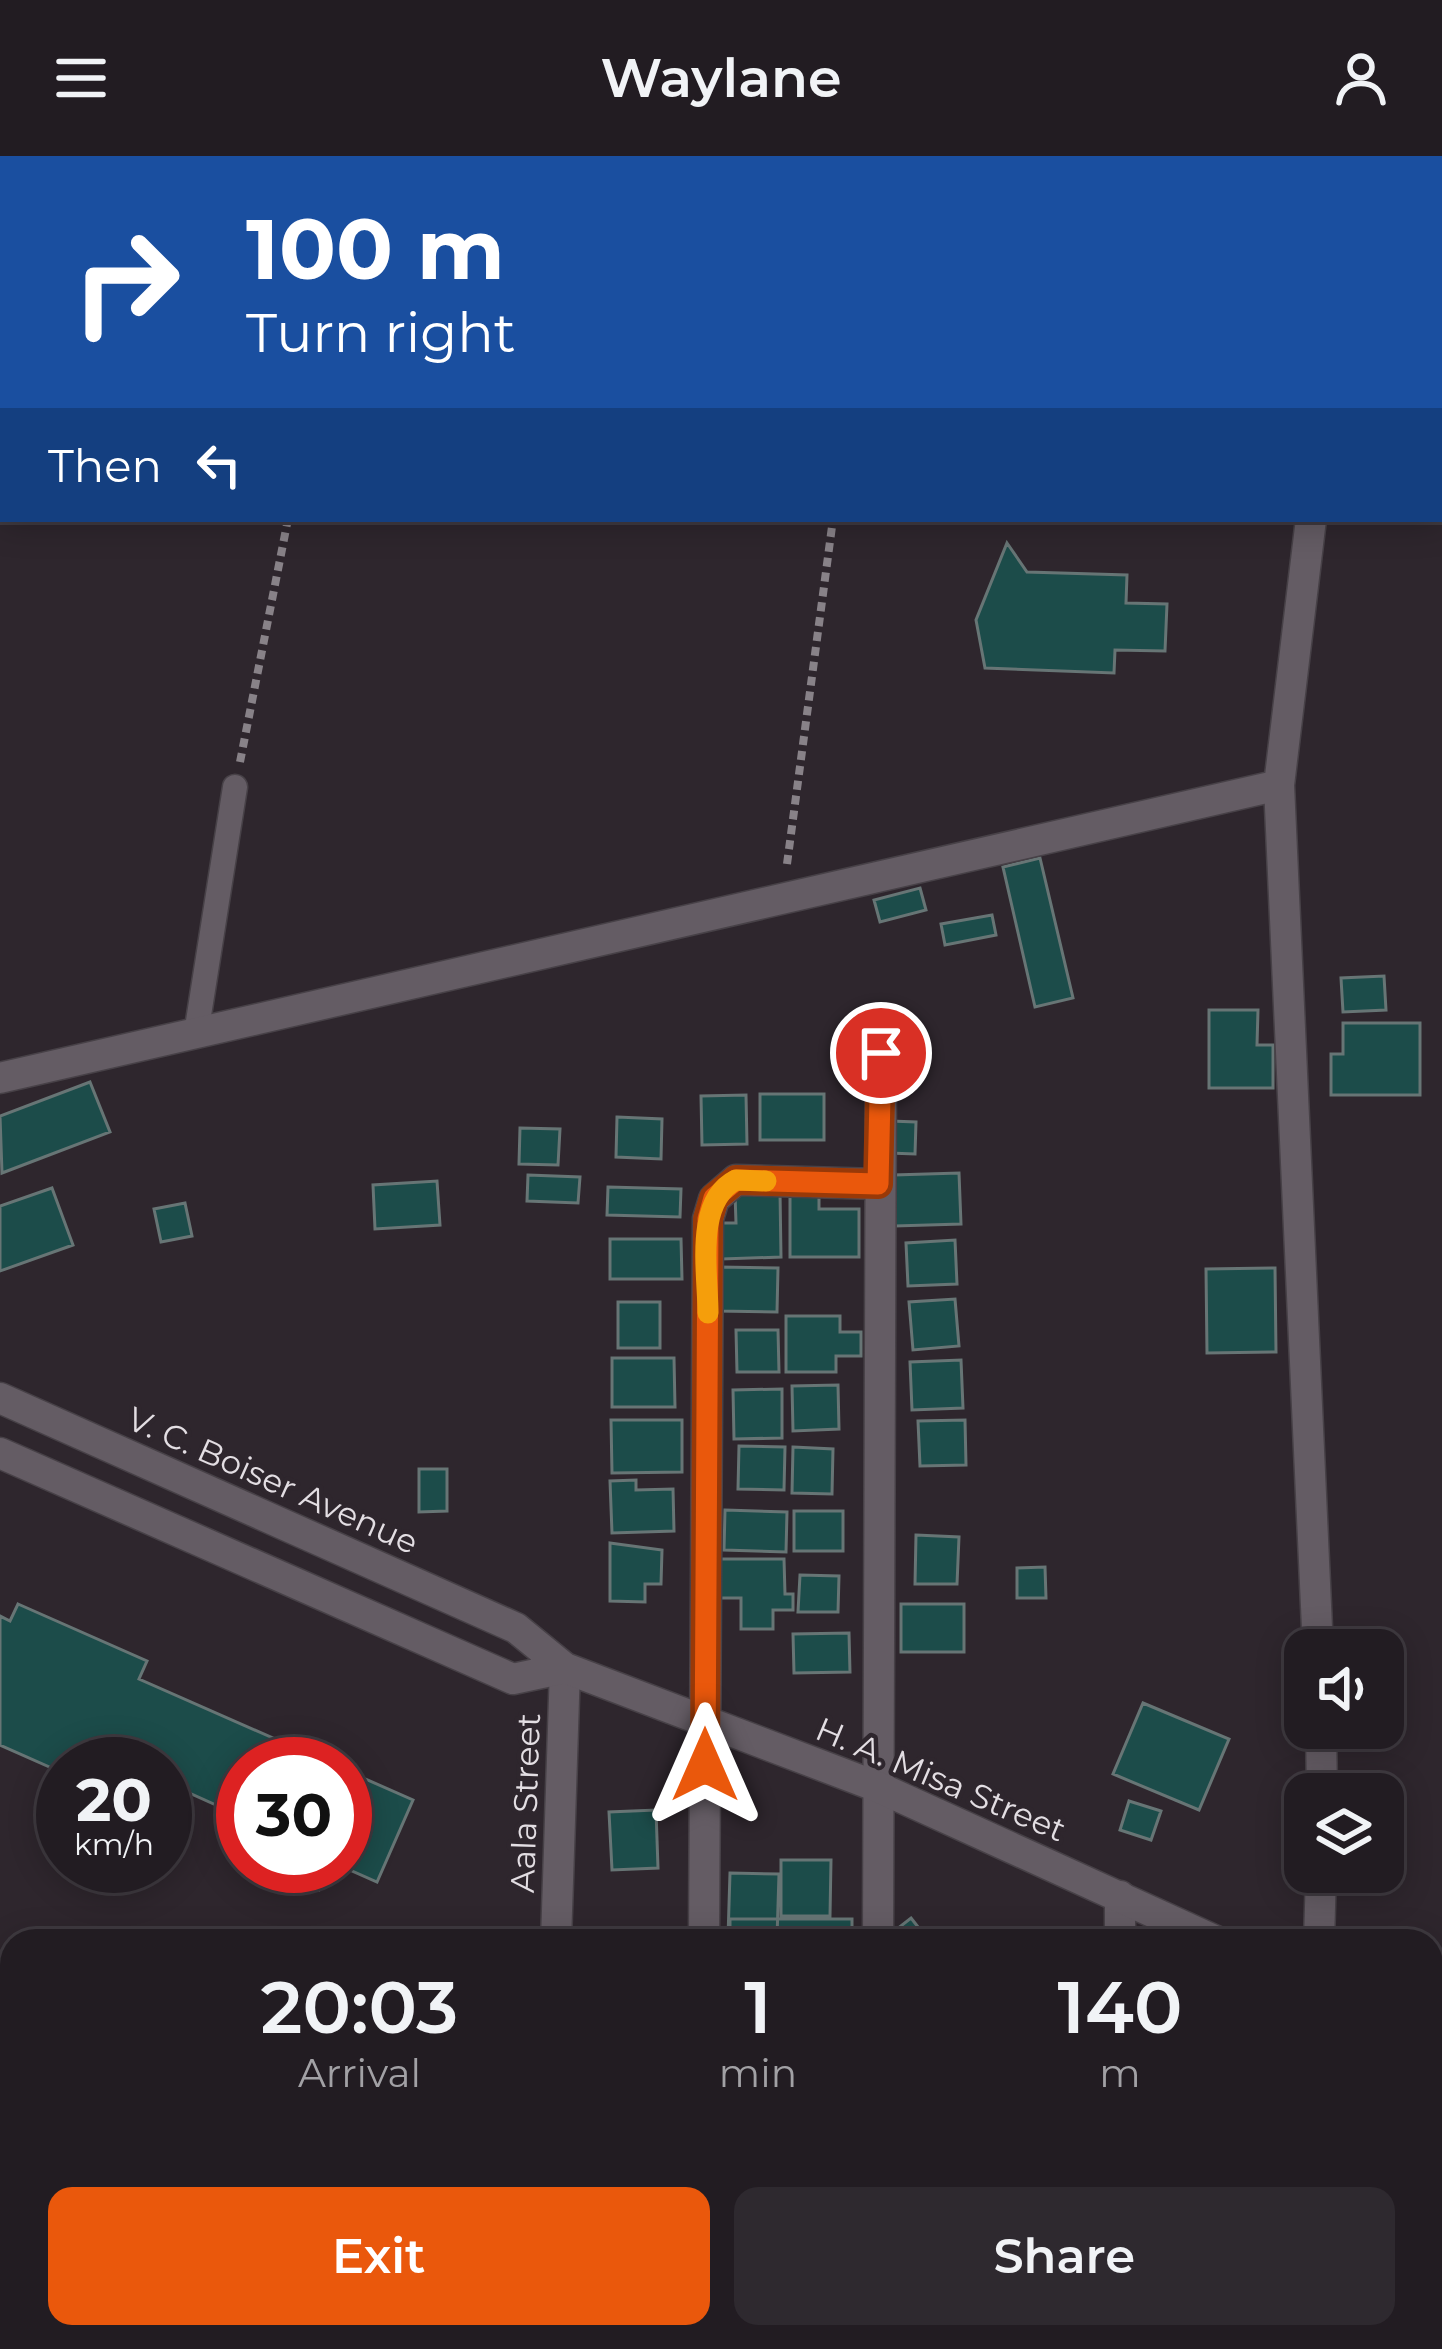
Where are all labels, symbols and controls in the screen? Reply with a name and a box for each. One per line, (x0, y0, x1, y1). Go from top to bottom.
icon: menu (48, 45, 114, 111)
text: Waylane (600, 45, 842, 111)
icon: person (1328, 45, 1394, 111)
text: 100 m (246, 198, 505, 300)
icon: right (48, 204, 204, 360)
text: Turn right (246, 300, 516, 366)
icon: left (186, 432, 252, 498)
text: Then (48, 438, 162, 493)
pin (830, 1002, 932, 1104)
icon: arrive (848, 1020, 914, 1086)
street label: V. C. Boiser Avenue (121, 1398, 425, 1562)
map controls (1284, 1629, 1404, 1893)
button: sound (1284, 1629, 1404, 1749)
position arrow (642, 1702, 768, 1828)
street label: H. A. Misa Street (810, 1708, 1072, 1850)
street label: Aala Street (502, 1712, 548, 1894)
speed limit sign: 30 (216, 1737, 372, 1893)
text: 20 (76, 1763, 152, 1836)
button: layers (1284, 1773, 1404, 1893)
text: km/h (74, 1826, 154, 1863)
text: 20:03 (261, 1963, 458, 2051)
text: 1 (744, 1963, 772, 2051)
text: 140 (1058, 1963, 1182, 2051)
text: Arrival (298, 2049, 421, 2097)
text: min (719, 2049, 797, 2097)
text: m (1099, 2049, 1141, 2097)
button: Exit (48, 2187, 710, 2325)
button: Share (734, 2187, 1395, 2325)

